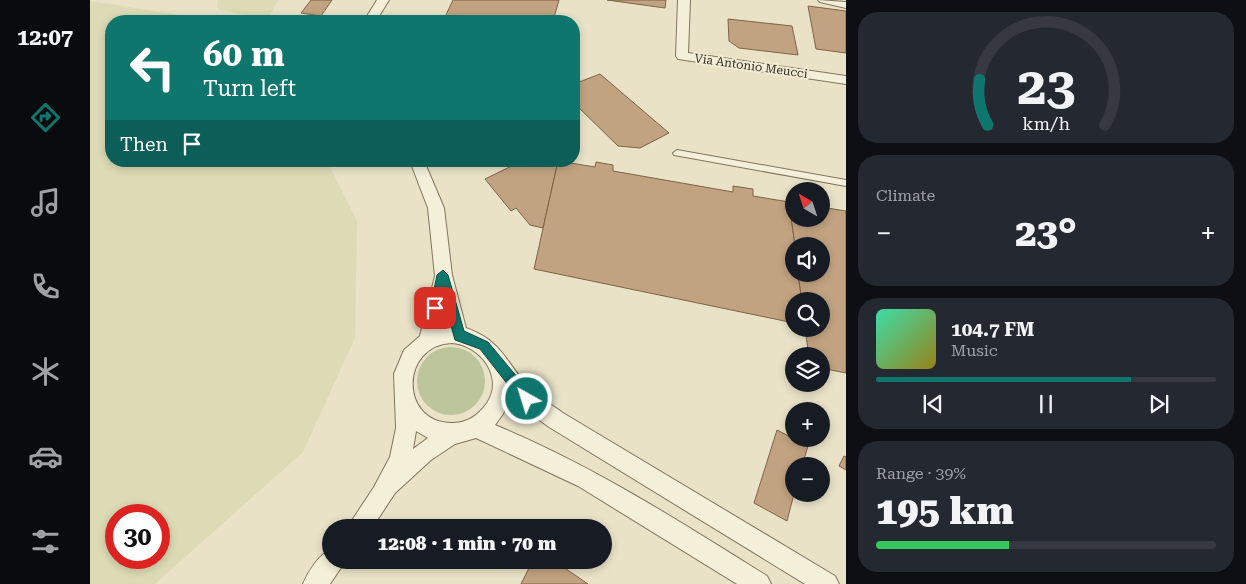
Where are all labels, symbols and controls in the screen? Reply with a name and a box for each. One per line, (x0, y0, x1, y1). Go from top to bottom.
text: 12:07 (17, 25, 73, 50)
text: 60 m (203, 34, 285, 75)
icon: left (120, 35, 185, 100)
street label: Via Antonio Meucci (693, 51, 809, 81)
text: 23 (1017, 56, 1075, 117)
text: Turn left (203, 76, 296, 101)
icon: directions (28, 100, 63, 135)
text: km/h (1022, 113, 1070, 134)
icon: arrive (178, 130, 206, 158)
text: Then (120, 133, 168, 156)
north arrow (785, 182, 830, 228)
map controls (785, 182, 830, 502)
icon: music (28, 185, 63, 220)
text: Climate (876, 186, 935, 205)
text: 23° (1015, 211, 1077, 255)
text: − (876, 217, 892, 250)
text: + (1200, 217, 1216, 250)
button: sound (785, 237, 830, 282)
icon: phone (28, 269, 63, 304)
pin (414, 287, 456, 329)
button: search (785, 292, 830, 337)
icon: arrive (421, 294, 449, 322)
text: 104.7 FM (951, 318, 1034, 341)
text: Music (951, 341, 998, 360)
button: layers (785, 347, 830, 392)
icon: climate (28, 354, 63, 389)
position arrow (500, 372, 552, 424)
icon: previous (919, 390, 947, 418)
icon: pause (1032, 390, 1060, 418)
icon: next (1145, 390, 1173, 418)
button: + (785, 402, 830, 447)
icon: car (28, 439, 63, 474)
button: − (785, 457, 830, 502)
text: Range · 39% (876, 464, 966, 483)
text: 195 km (876, 489, 1014, 533)
speed limit sign: 30 (105, 504, 170, 569)
icon: filters (28, 524, 63, 559)
text: 12:08 · 1 min · 70 m (378, 532, 556, 555)

